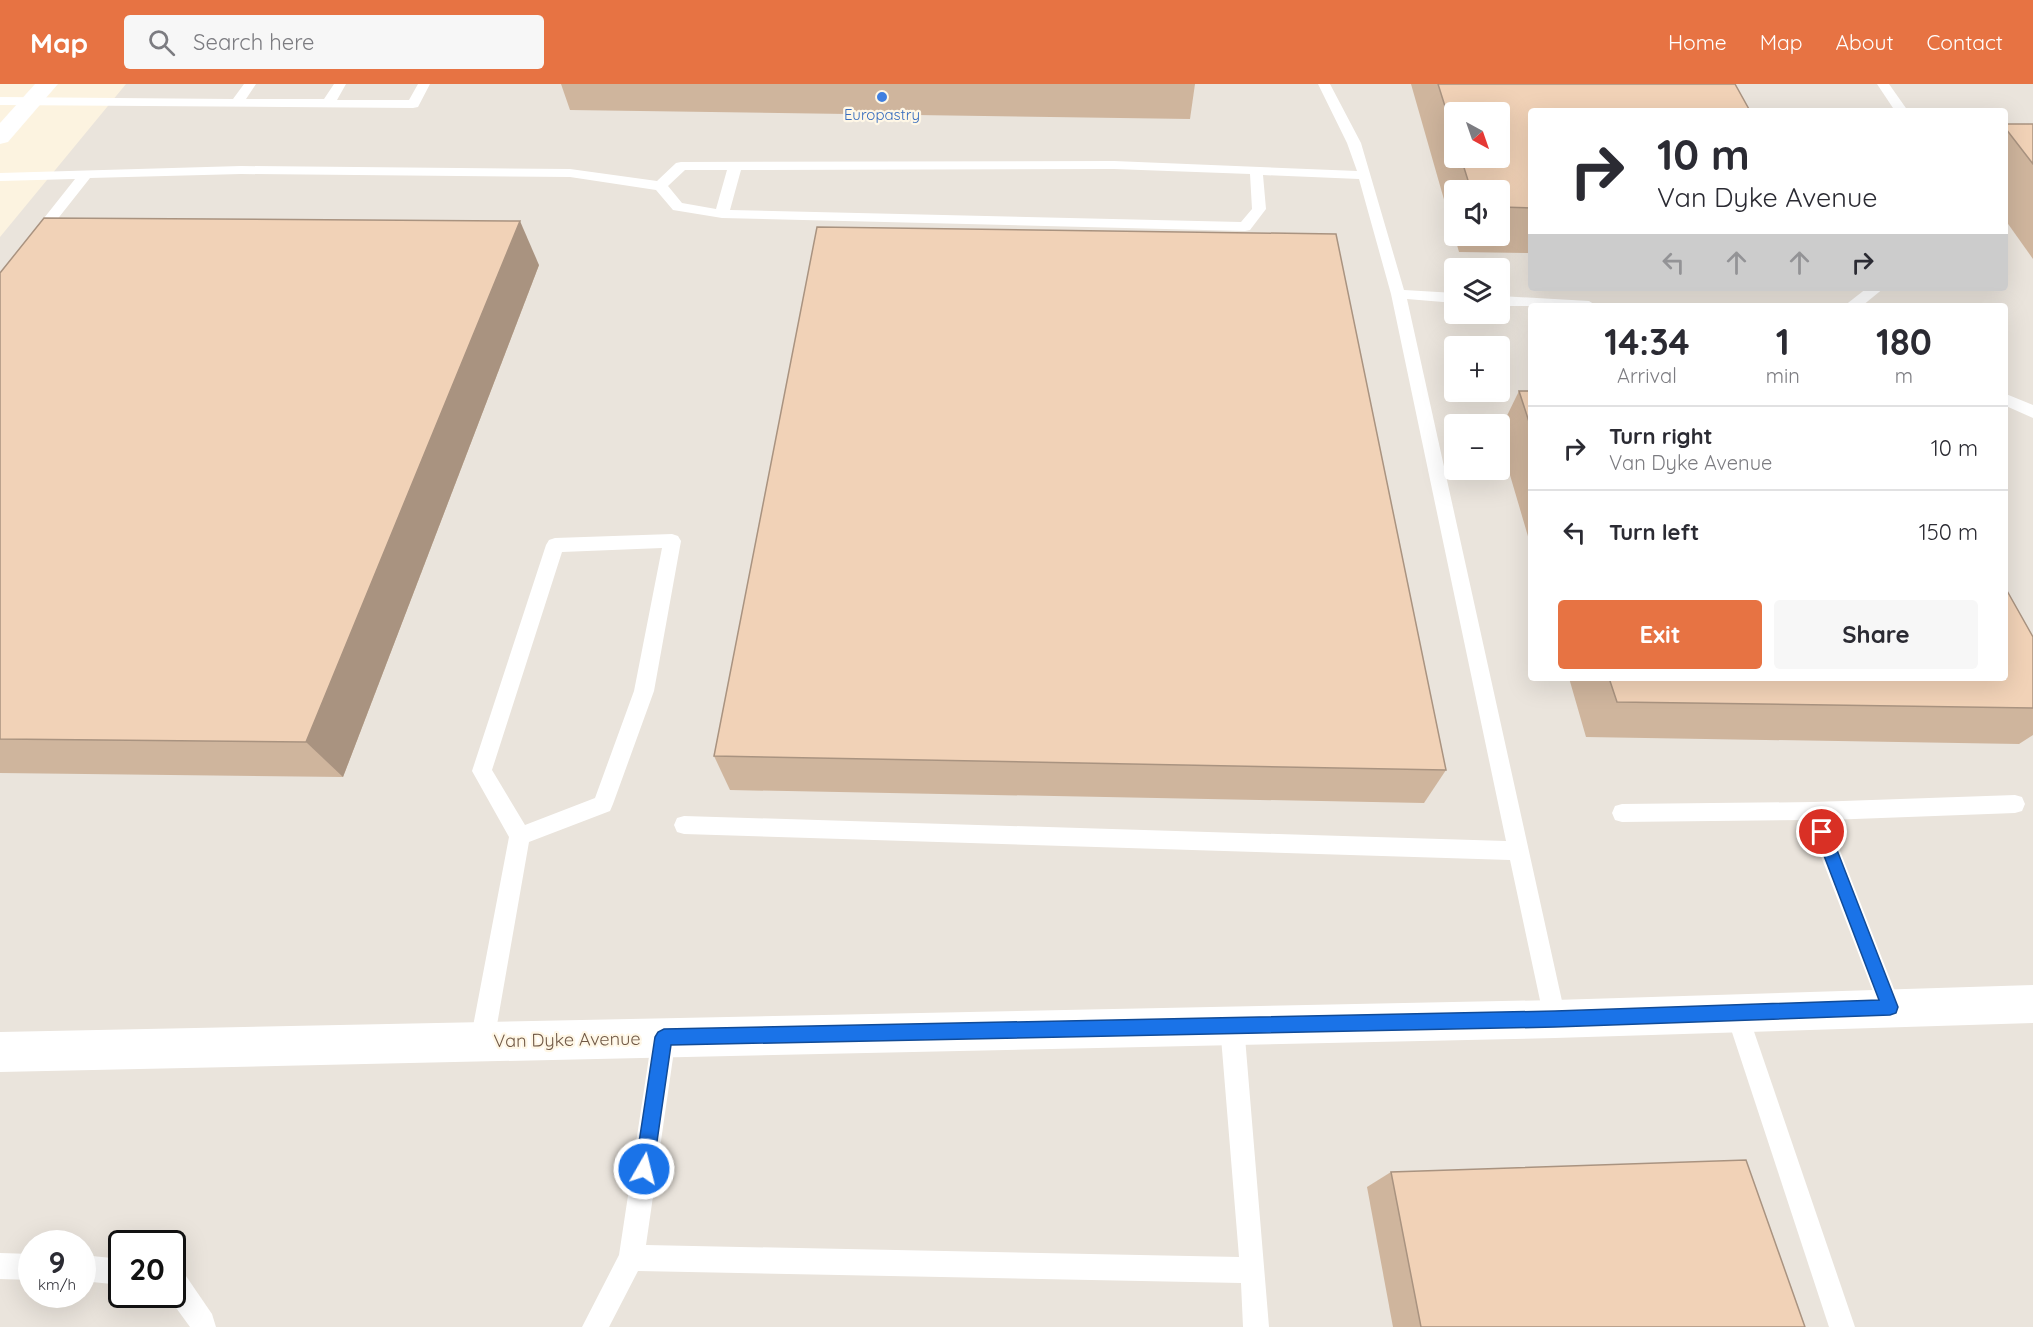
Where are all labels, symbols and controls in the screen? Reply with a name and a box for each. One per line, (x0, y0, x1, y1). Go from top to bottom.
search box (124, 15, 544, 69)
text: Map (30, 25, 88, 60)
icon: search (145, 26, 178, 59)
text: Search here (193, 28, 315, 56)
text: Home (1668, 29, 1727, 55)
text: Map (1760, 29, 1803, 55)
text: About (1836, 29, 1894, 55)
text: Contact (1927, 29, 2003, 55)
marker: Europastry (875, 90, 889, 104)
north arrow (1444, 102, 1510, 168)
map controls (1444, 102, 1510, 480)
place label: Europastry (844, 105, 920, 124)
text: 10 m (1657, 128, 1750, 181)
icon: right (1558, 132, 1636, 210)
button: sound (1444, 180, 1510, 246)
text: Van Dyke Avenue (1657, 180, 1878, 214)
icon: left (1657, 246, 1690, 279)
icon: ahead (1720, 246, 1753, 279)
icon: ahead (1783, 246, 1816, 279)
icon: right (1846, 246, 1879, 279)
button: layers (1444, 258, 1510, 324)
text: 14:34 (1604, 319, 1690, 364)
text: 1 (1776, 319, 1790, 364)
text: 180 (1876, 319, 1932, 364)
button: + (1444, 336, 1510, 402)
text: Arrival (1617, 363, 1677, 388)
text: min (1766, 363, 1800, 388)
text: m (1895, 363, 1913, 388)
button: − (1444, 414, 1510, 480)
text: Turn right (1609, 422, 1713, 450)
icon: right (1558, 432, 1591, 465)
text: 10 m (1931, 434, 1978, 462)
text: Van Dyke Avenue (1609, 450, 1772, 475)
icon: left (1558, 516, 1591, 549)
text: Turn left (1609, 518, 1699, 546)
text: 150 m (1919, 518, 1978, 546)
button: Exit (1558, 600, 1762, 669)
button: Share (1774, 600, 1978, 669)
pin (1796, 806, 1847, 857)
icon: arrive (1805, 815, 1838, 848)
street label: Van Dyke Avenue (493, 1027, 641, 1052)
position arrow (612, 1137, 676, 1201)
speed limit sign: 20 (108, 1230, 186, 1308)
text: 9 (48, 1243, 66, 1281)
text: km/h (38, 1275, 76, 1294)

